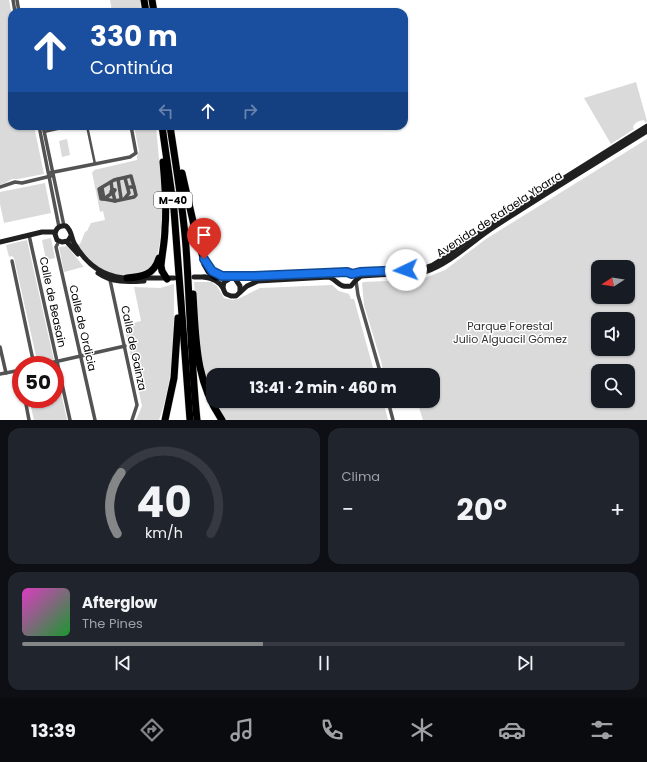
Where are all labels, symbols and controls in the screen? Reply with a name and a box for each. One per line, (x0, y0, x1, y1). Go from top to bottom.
text: 330 m (90, 17, 178, 56)
icon: ahead (24, 24, 76, 76)
text: Continúa (90, 55, 173, 80)
icon: left (155, 100, 177, 122)
icon: ahead (197, 100, 219, 122)
icon: right (239, 100, 261, 122)
street label: Avenida de Rafaela Ybarra (433, 167, 565, 261)
road number: M-40 (154, 192, 192, 208)
pin (187, 218, 221, 259)
icon: arrive (193, 224, 215, 246)
position arrow (385, 249, 427, 291)
street label: Calle de Beasain (36, 255, 70, 349)
north arrow (591, 260, 635, 304)
map controls (591, 260, 635, 408)
street label: Calle de Ordicia (65, 283, 101, 373)
street label: Calle de Gainza (117, 304, 151, 392)
button: sound (591, 312, 635, 356)
park label: Parque Forestal Julio Alguacil Gómez (453, 318, 567, 347)
speed limit sign: 50 (12, 356, 64, 408)
button: search (591, 364, 635, 408)
text: 13:41 · 2 min · 460 m (249, 377, 397, 398)
text: Clima (342, 467, 380, 486)
text: 40 (136, 473, 191, 532)
text: 20° (457, 488, 507, 531)
text: − (342, 494, 354, 525)
text: + (610, 494, 625, 525)
text: km/h (145, 523, 183, 543)
text: Afterglow (82, 592, 157, 613)
text: The Pines (82, 614, 143, 633)
icon: previous (112, 652, 134, 674)
icon: pause (313, 652, 335, 674)
icon: next (514, 652, 536, 674)
icon: directions (138, 716, 166, 744)
icon: music (228, 716, 256, 744)
icon: phone (318, 716, 346, 744)
icon: climate (408, 716, 436, 744)
icon: car (498, 716, 526, 744)
icon: filters (588, 716, 616, 744)
text: 13:39 (31, 718, 76, 743)

